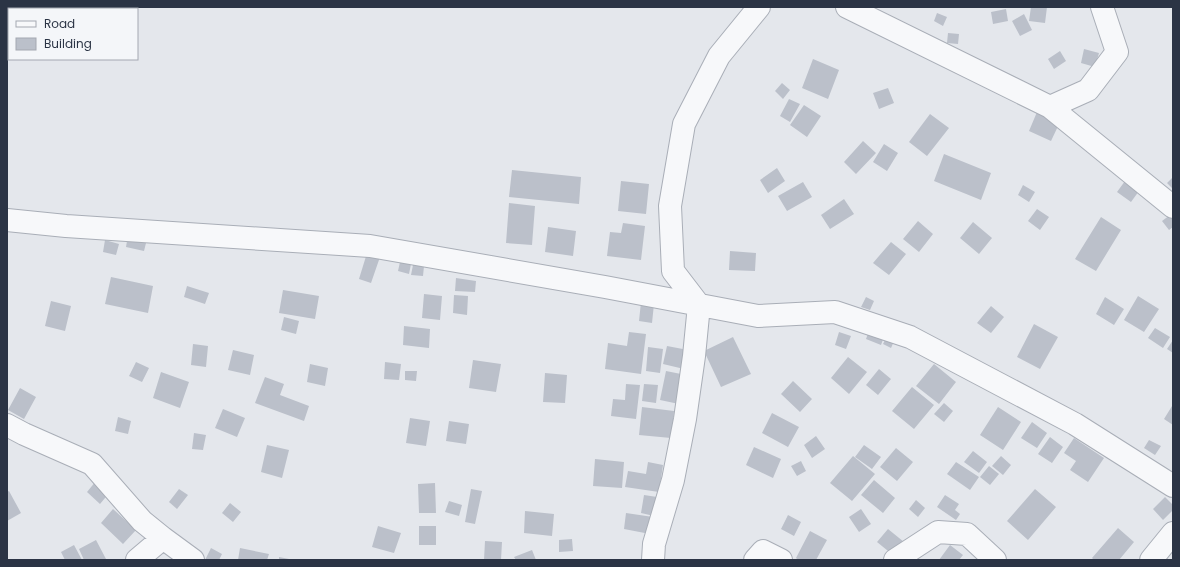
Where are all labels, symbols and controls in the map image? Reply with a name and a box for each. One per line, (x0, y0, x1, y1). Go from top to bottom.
legend (8, 8, 138, 60)
text: Road (44, 15, 75, 32)
text: Building (44, 35, 92, 52)

